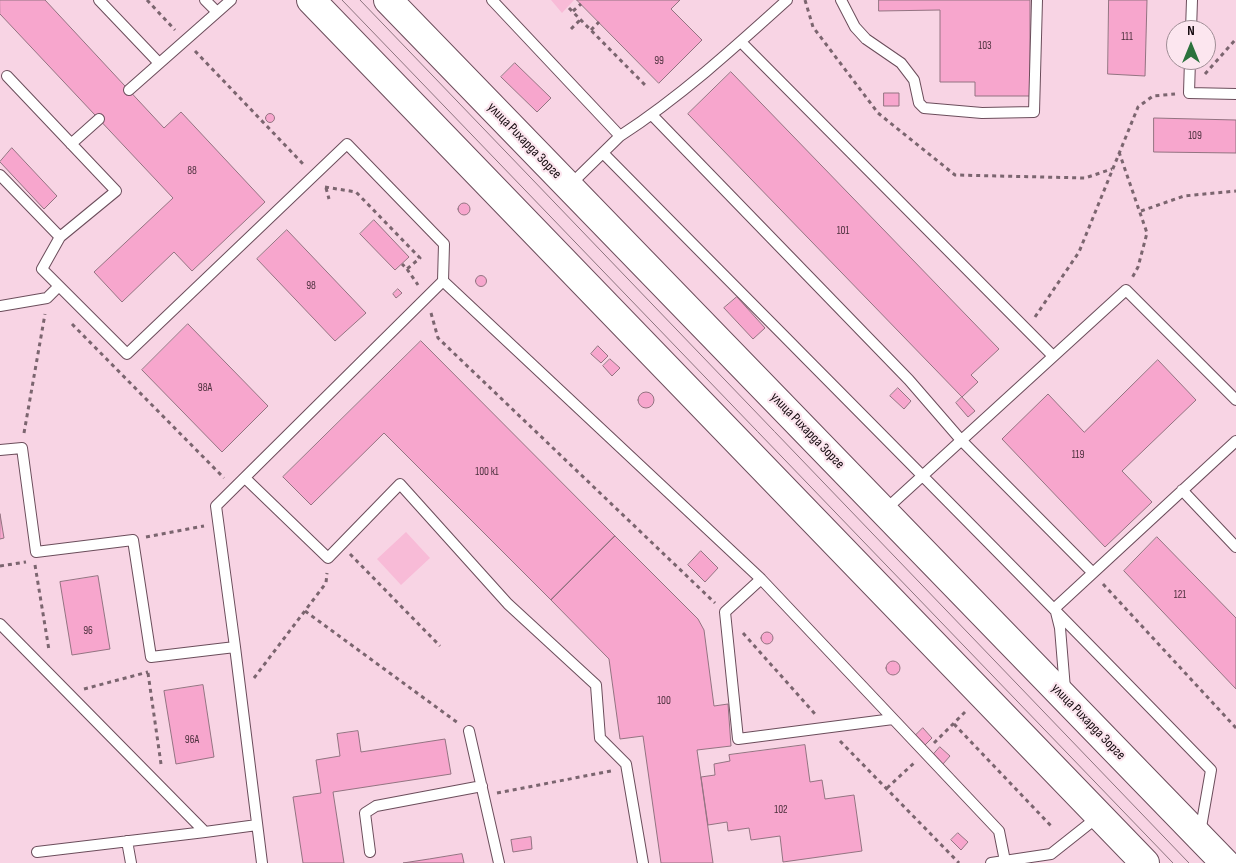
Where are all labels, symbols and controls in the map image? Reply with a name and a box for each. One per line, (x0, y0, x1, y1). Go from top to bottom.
north arrow (1166, 20, 1216, 70)
text: N (1187, 22, 1195, 39)
house number: 111 (1121, 30, 1133, 44)
house number: 103 (978, 39, 992, 53)
house number: 99 (654, 54, 664, 68)
street label: улица Рихарда Зорге (483, 99, 565, 183)
house number: 109 (1188, 129, 1202, 143)
house number: 88 (187, 164, 197, 178)
house number: 101 (837, 224, 849, 238)
house number: 98 (306, 279, 316, 293)
house number: 98А (198, 381, 212, 395)
street label: улица Рихарда Зорге (766, 389, 848, 473)
house number: 119 (1072, 448, 1084, 462)
house number: 100 к1 (475, 465, 499, 479)
house number: 121 (1174, 588, 1186, 602)
house number: 96 (83, 624, 93, 638)
street label: улица Рихарда Зорге (1047, 680, 1129, 764)
house number: 100 (657, 694, 671, 708)
house number: 96А (185, 733, 199, 747)
house number: 102 (774, 803, 788, 817)

